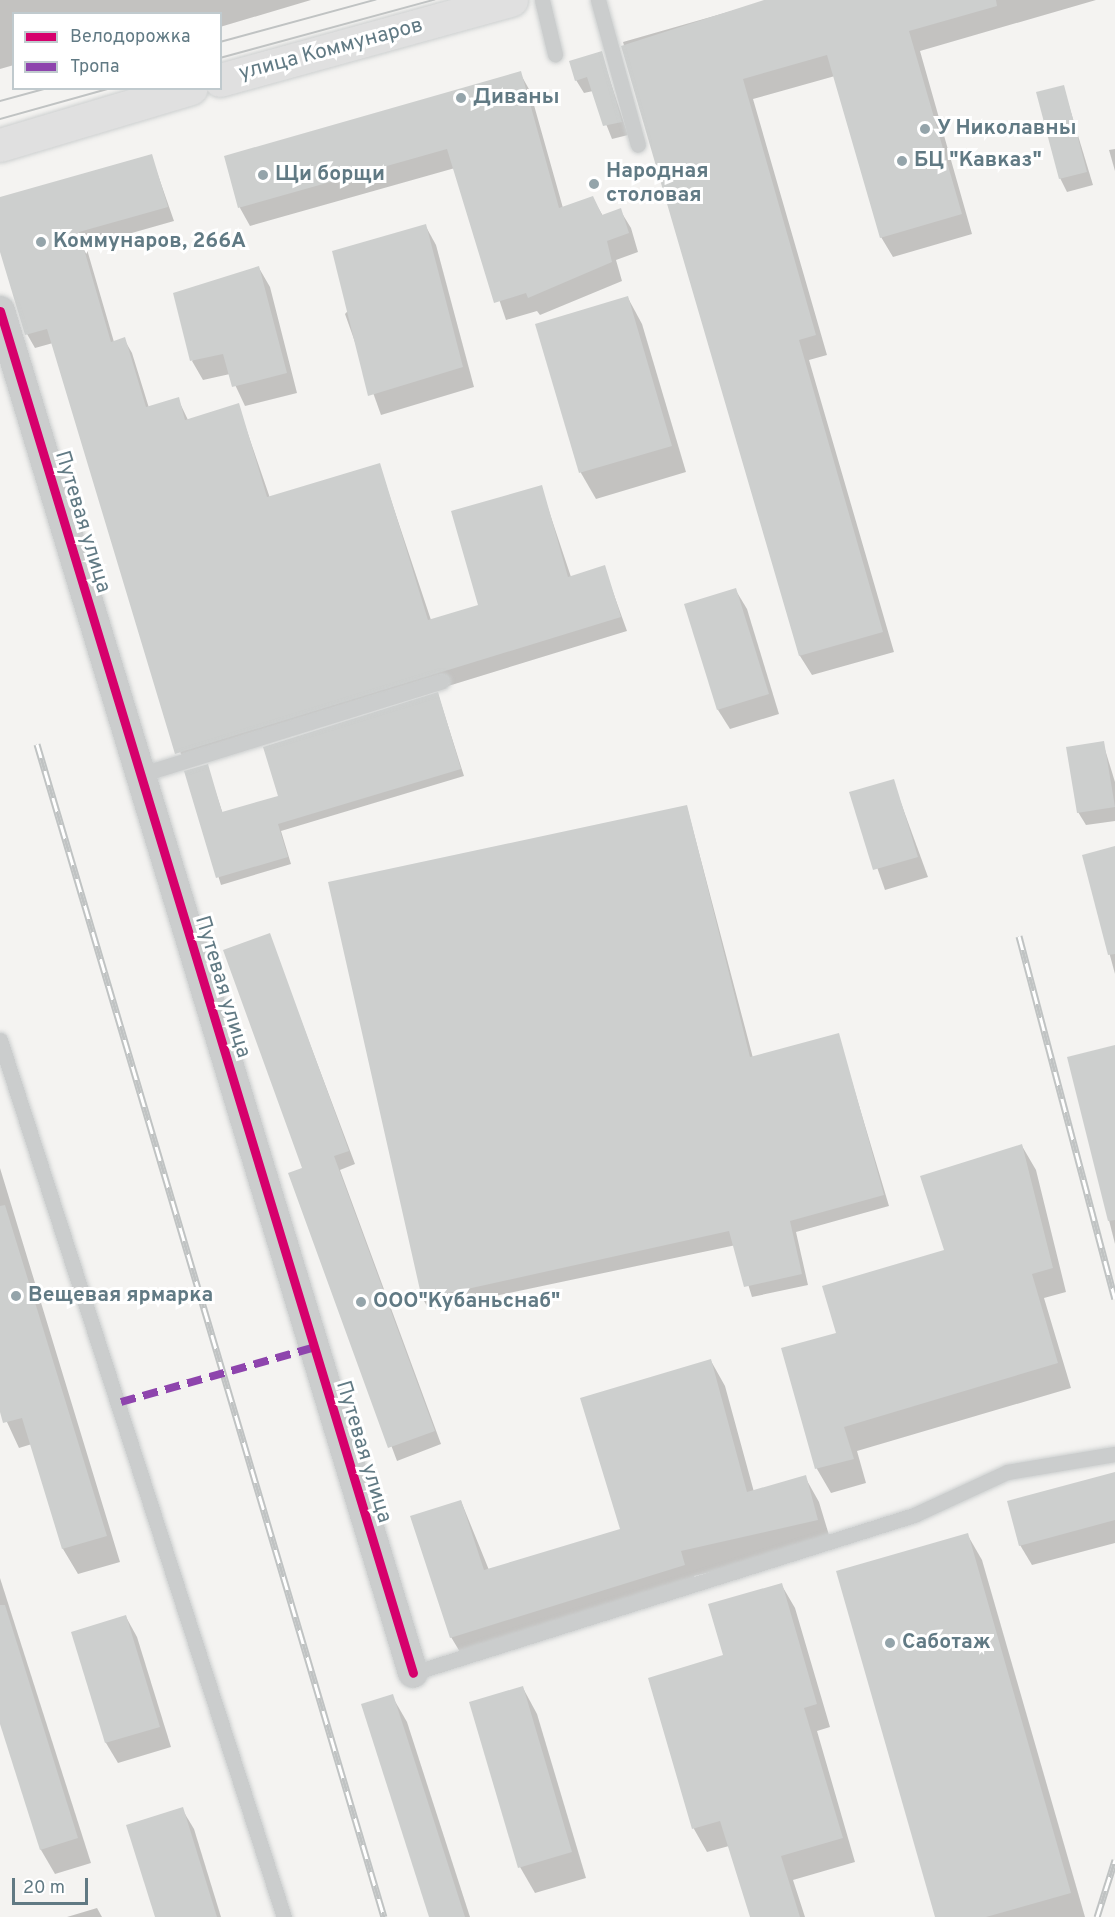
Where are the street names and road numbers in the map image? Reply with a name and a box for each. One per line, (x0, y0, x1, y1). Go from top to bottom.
street label: улица Коммунаров (236, 13, 426, 87)
street label: Путевая улица (48, 448, 116, 596)
street label: Путевая улица (188, 913, 256, 1061)
street label: Путевая улица (329, 1378, 397, 1526)

